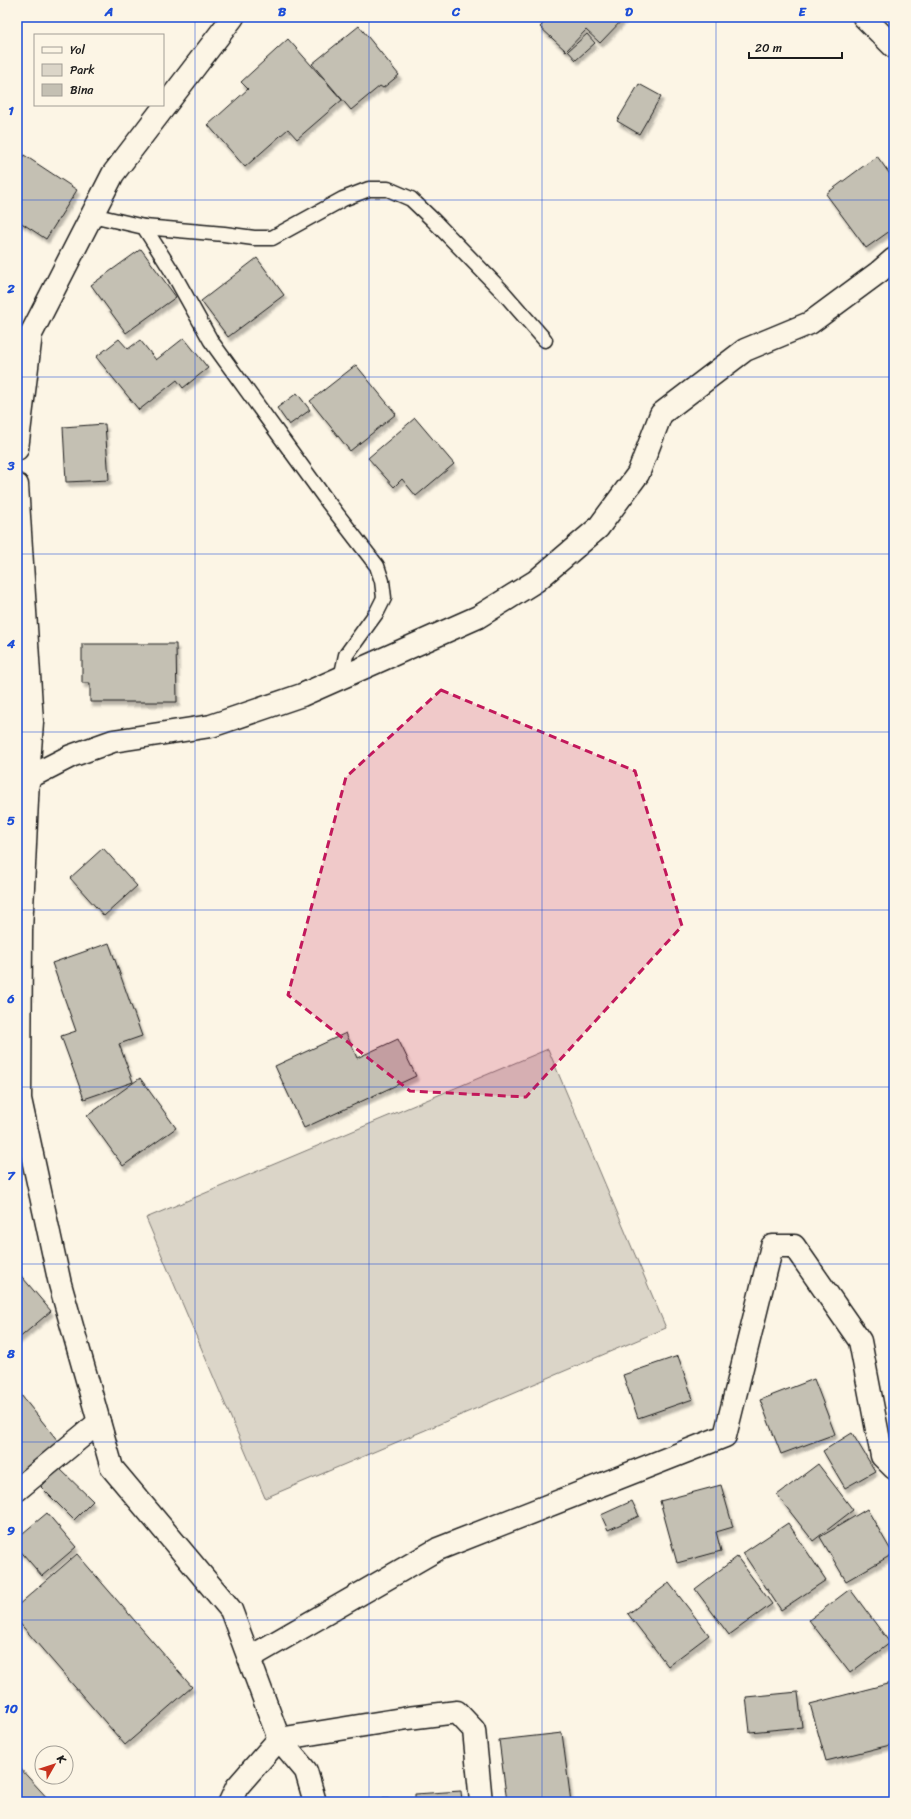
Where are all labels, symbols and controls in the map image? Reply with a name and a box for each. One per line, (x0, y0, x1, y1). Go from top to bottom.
text: A (104, 0, 113, 23)
text: B (278, 0, 287, 23)
text: C (451, 0, 461, 23)
text: D (625, 0, 633, 23)
text: E (798, 0, 807, 23)
legend (34, 34, 164, 106)
scale bar (749, 34, 842, 60)
text: 20 m (755, 37, 782, 59)
text: Yol (70, 39, 85, 61)
text: Park (70, 59, 95, 81)
text: Bina (70, 79, 94, 101)
text: 1 (8, 99, 14, 122)
text: 2 (6, 277, 15, 300)
text: 3 (6, 454, 15, 477)
text: 4 (6, 632, 16, 655)
text: 5 (7, 809, 15, 832)
text: 6 (6, 987, 15, 1010)
text: 7 (7, 1164, 16, 1187)
text: 8 (6, 1342, 15, 1365)
text: 9 (7, 1519, 15, 1542)
text: 10 (4, 1697, 18, 1720)
north arrow (34, 1745, 74, 1785)
text: K (51, 1750, 72, 1769)

